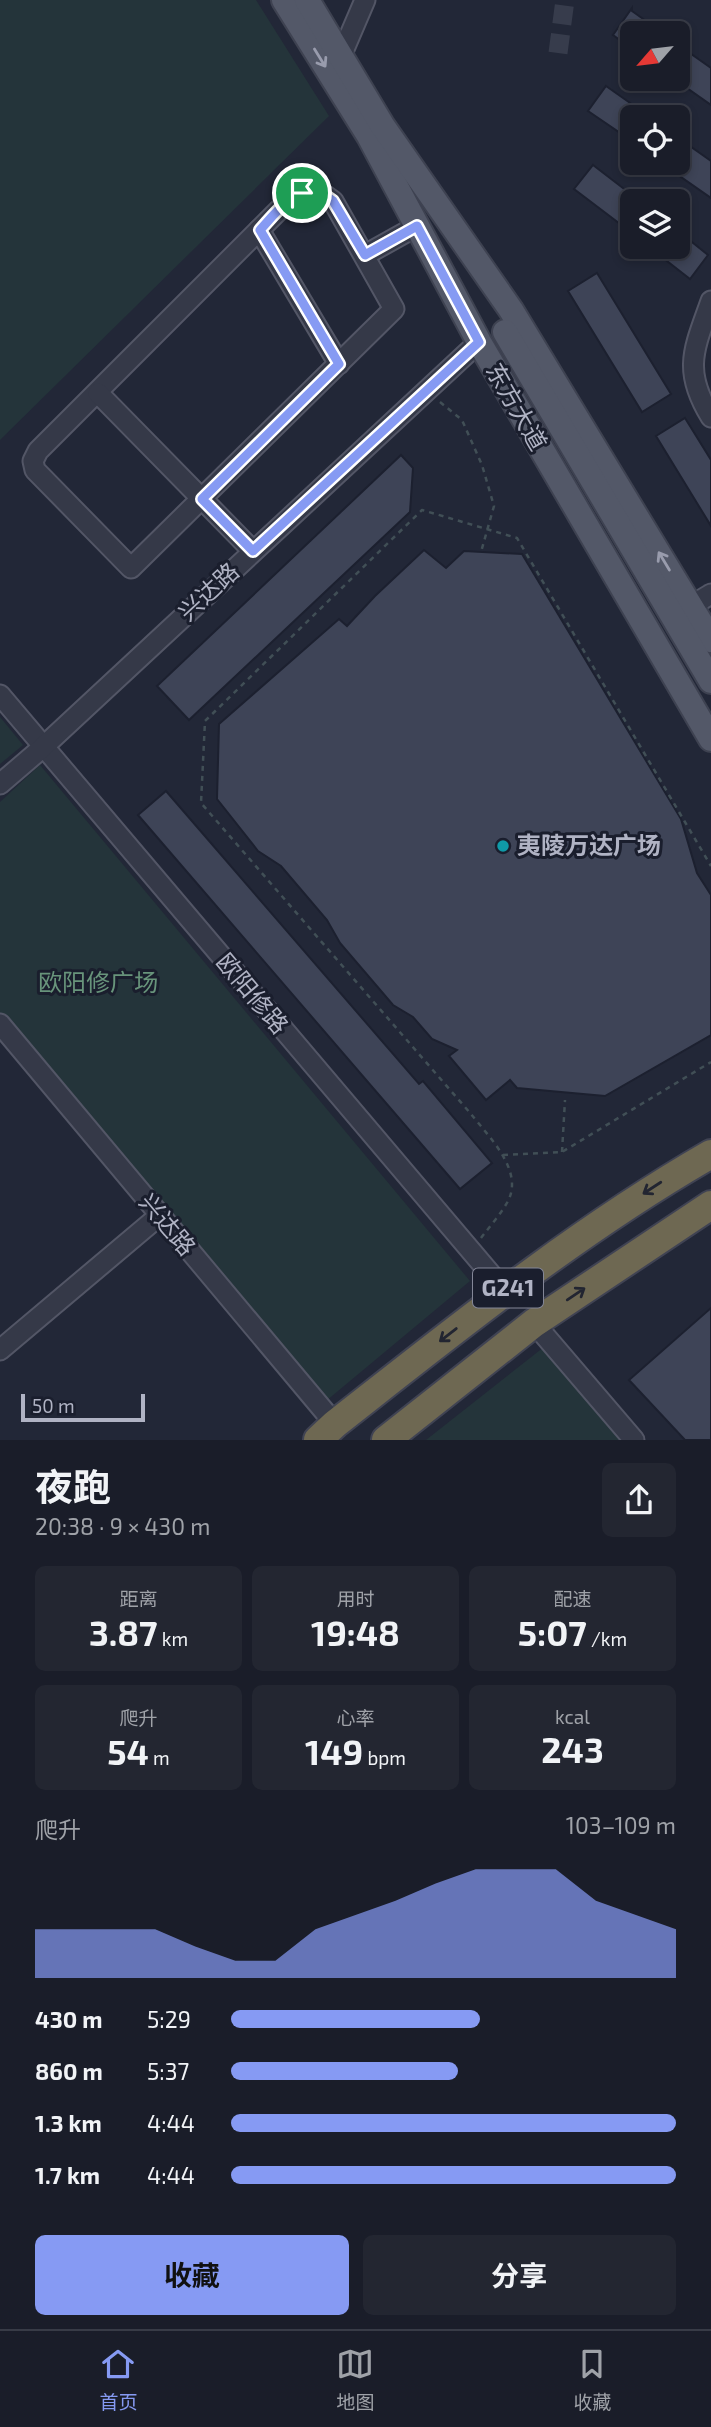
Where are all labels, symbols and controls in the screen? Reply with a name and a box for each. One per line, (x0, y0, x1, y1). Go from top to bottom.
north arrow (620, 21, 690, 91)
map controls (620, 21, 690, 259)
one-way arrow (313, 47, 327, 67)
button: locate (620, 105, 690, 175)
pin (272, 163, 332, 223)
icon: arrive (283, 174, 321, 212)
button: layers (620, 189, 690, 259)
street label: 东方大道 (481, 357, 554, 455)
one-way arrow (656, 551, 670, 571)
street label: 兴达路 (172, 556, 244, 626)
place label: 夷陵万达广场 (517, 830, 661, 859)
marker: 夷陵万达广场 (495, 838, 511, 854)
street label: 欧阳修路 (211, 947, 295, 1039)
park label: 欧阳修广场 (38, 967, 158, 996)
one-way arrow (643, 1182, 663, 1196)
street label: 兴达路 (134, 1187, 202, 1261)
road number: G241 (473, 1268, 543, 1308)
one-way arrow (566, 1287, 585, 1301)
one-way arrow (439, 1328, 457, 1343)
scale bar (21, 1391, 145, 1423)
text: 50 m (32, 1394, 75, 1417)
text: 夜跑 (35, 1463, 111, 1509)
button: share (602, 1463, 676, 1537)
text: 20:38 · 9 × 430 m (35, 1512, 210, 1540)
text: 距离 (119, 1587, 158, 1610)
text: 用时 (336, 1587, 375, 1610)
text: 配速 (553, 1587, 592, 1610)
text: 3.87 (89, 1611, 158, 1653)
text: 19:48 (311, 1611, 400, 1653)
text: 5:07 (518, 1611, 587, 1653)
text: km (158, 1627, 188, 1650)
text: /km (587, 1627, 627, 1650)
text: kcal (555, 1705, 590, 1728)
text: 爬升 (119, 1706, 158, 1729)
text: 心率 (336, 1706, 375, 1729)
text: 243 (541, 1728, 604, 1770)
text: 54 (107, 1730, 149, 1772)
text: 149 (305, 1730, 363, 1772)
text: m (149, 1746, 170, 1769)
text: bpm (363, 1746, 406, 1769)
text: 103–109 m (566, 1811, 676, 1839)
text: 爬升 (35, 1815, 81, 1843)
text: 430 m (35, 2005, 102, 2033)
text: 5:29 (147, 2005, 191, 2033)
text: 860 m (35, 2057, 103, 2085)
text: 5:37 (147, 2057, 189, 2085)
text: 1.3 km (35, 2109, 102, 2137)
text: 4:44 (147, 2109, 195, 2137)
text: 1.7 km (35, 2161, 100, 2189)
text: 4:44 (147, 2161, 195, 2189)
button: 收藏 (35, 2235, 349, 2315)
button: 分享 (363, 2235, 676, 2315)
tab: 首页 (99, 2345, 138, 2414)
tab: 地图 (336, 2345, 375, 2414)
tab: 收藏 (573, 2345, 612, 2414)

